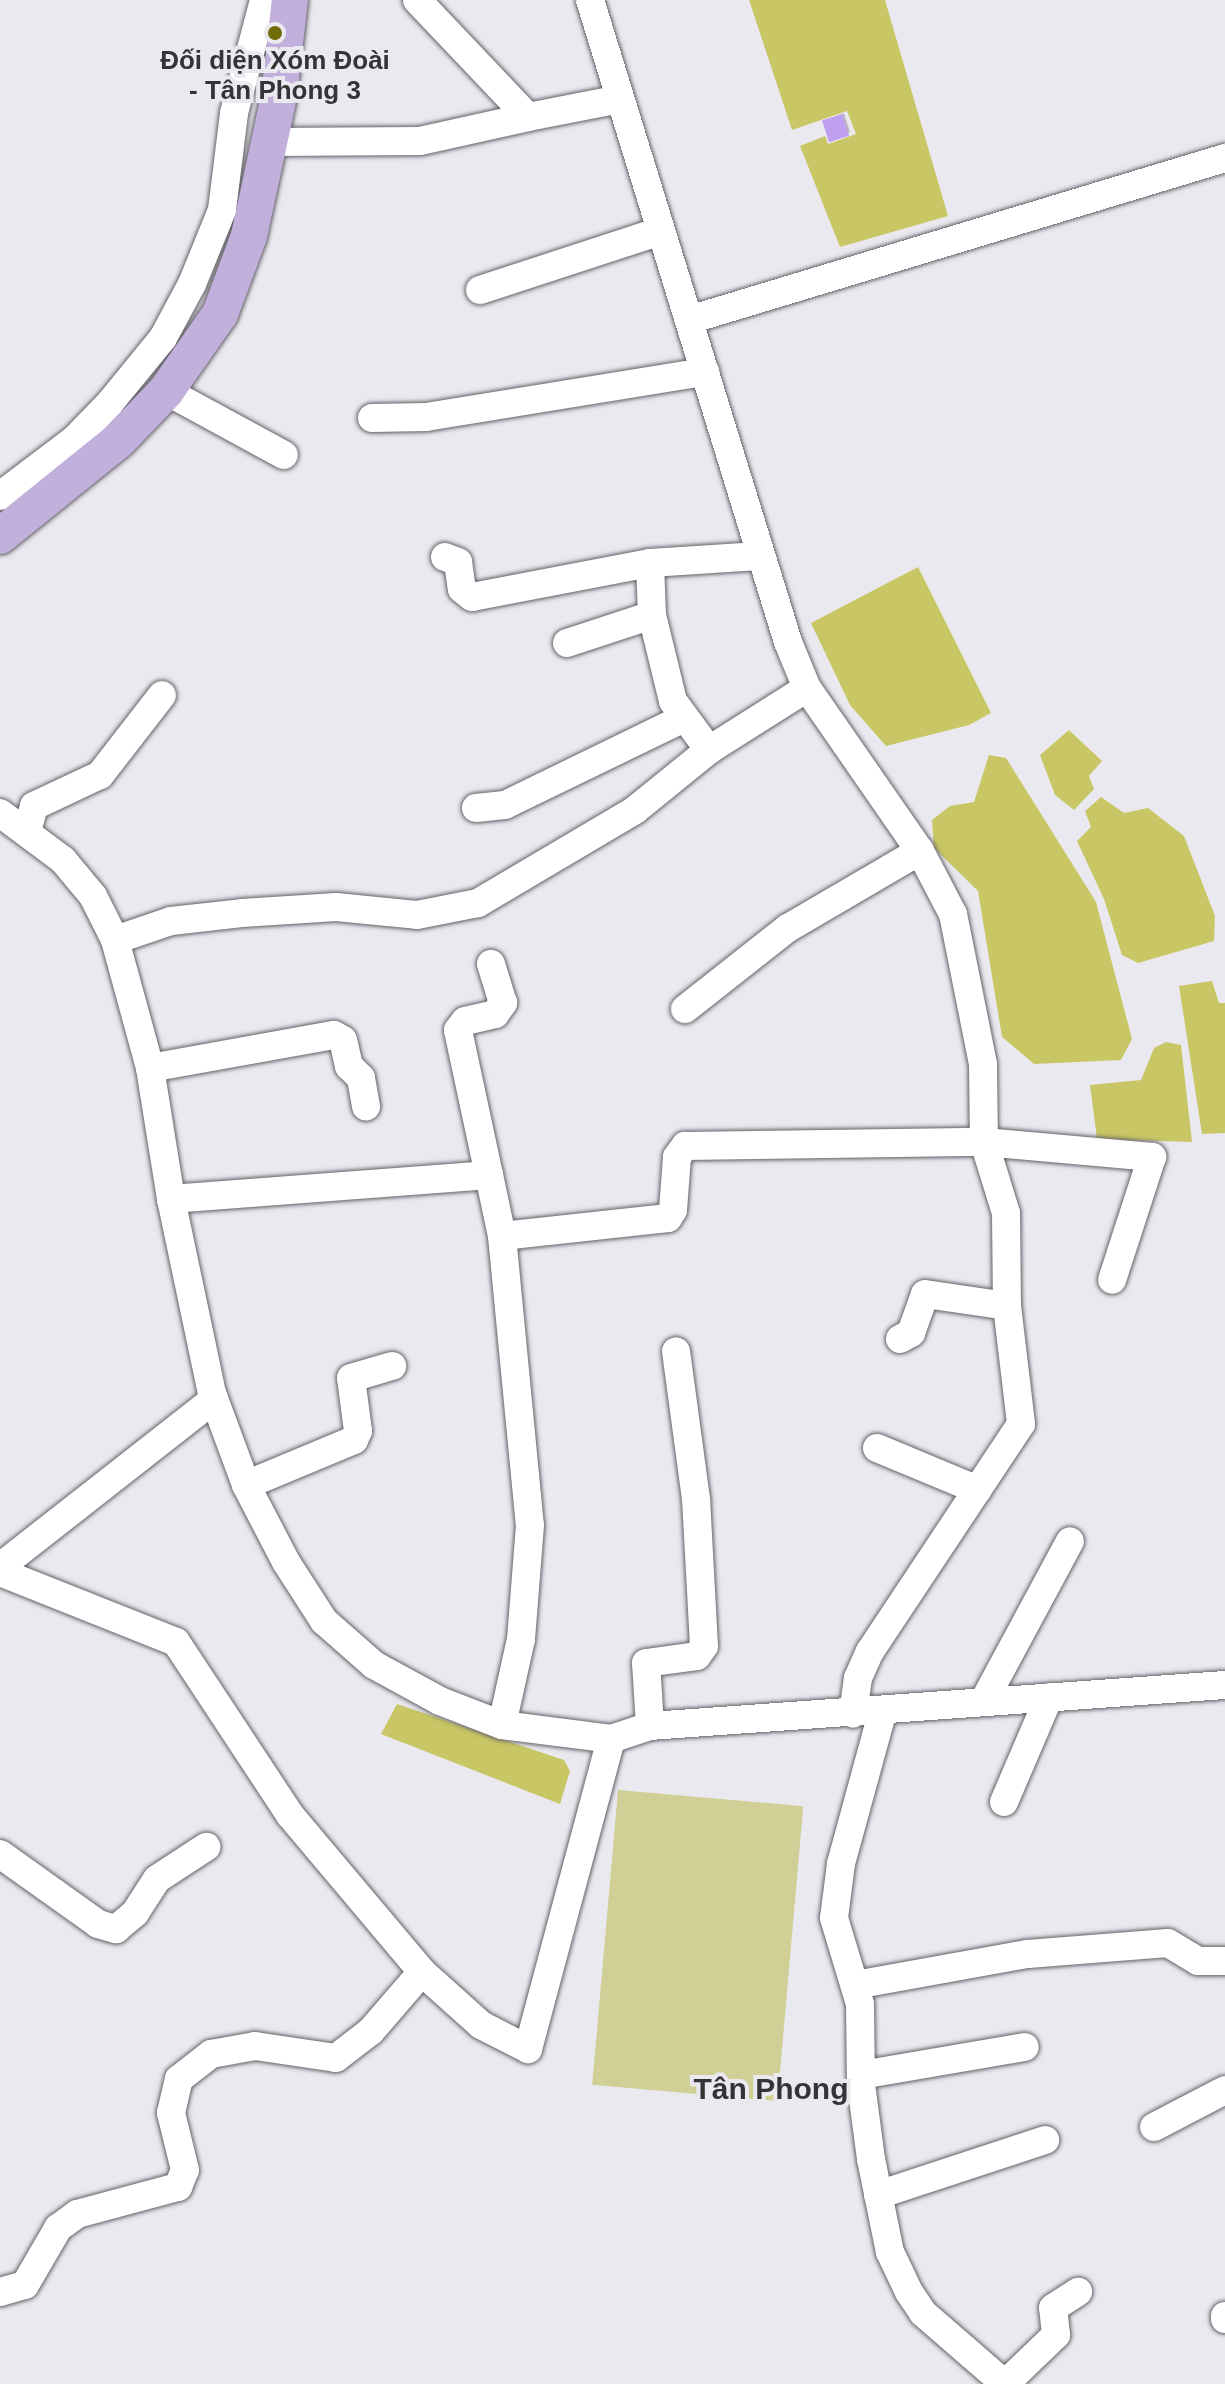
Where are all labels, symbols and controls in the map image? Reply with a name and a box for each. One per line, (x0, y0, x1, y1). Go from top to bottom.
marker: Đối diện Xóm Đoài - Tân Phong 3 (266, 24, 284, 42)
place label: Đối diện Xóm Đoài - Tân Phong 3 (160, 45, 390, 106)
district label: Tân Phong (694, 2071, 848, 2107)

